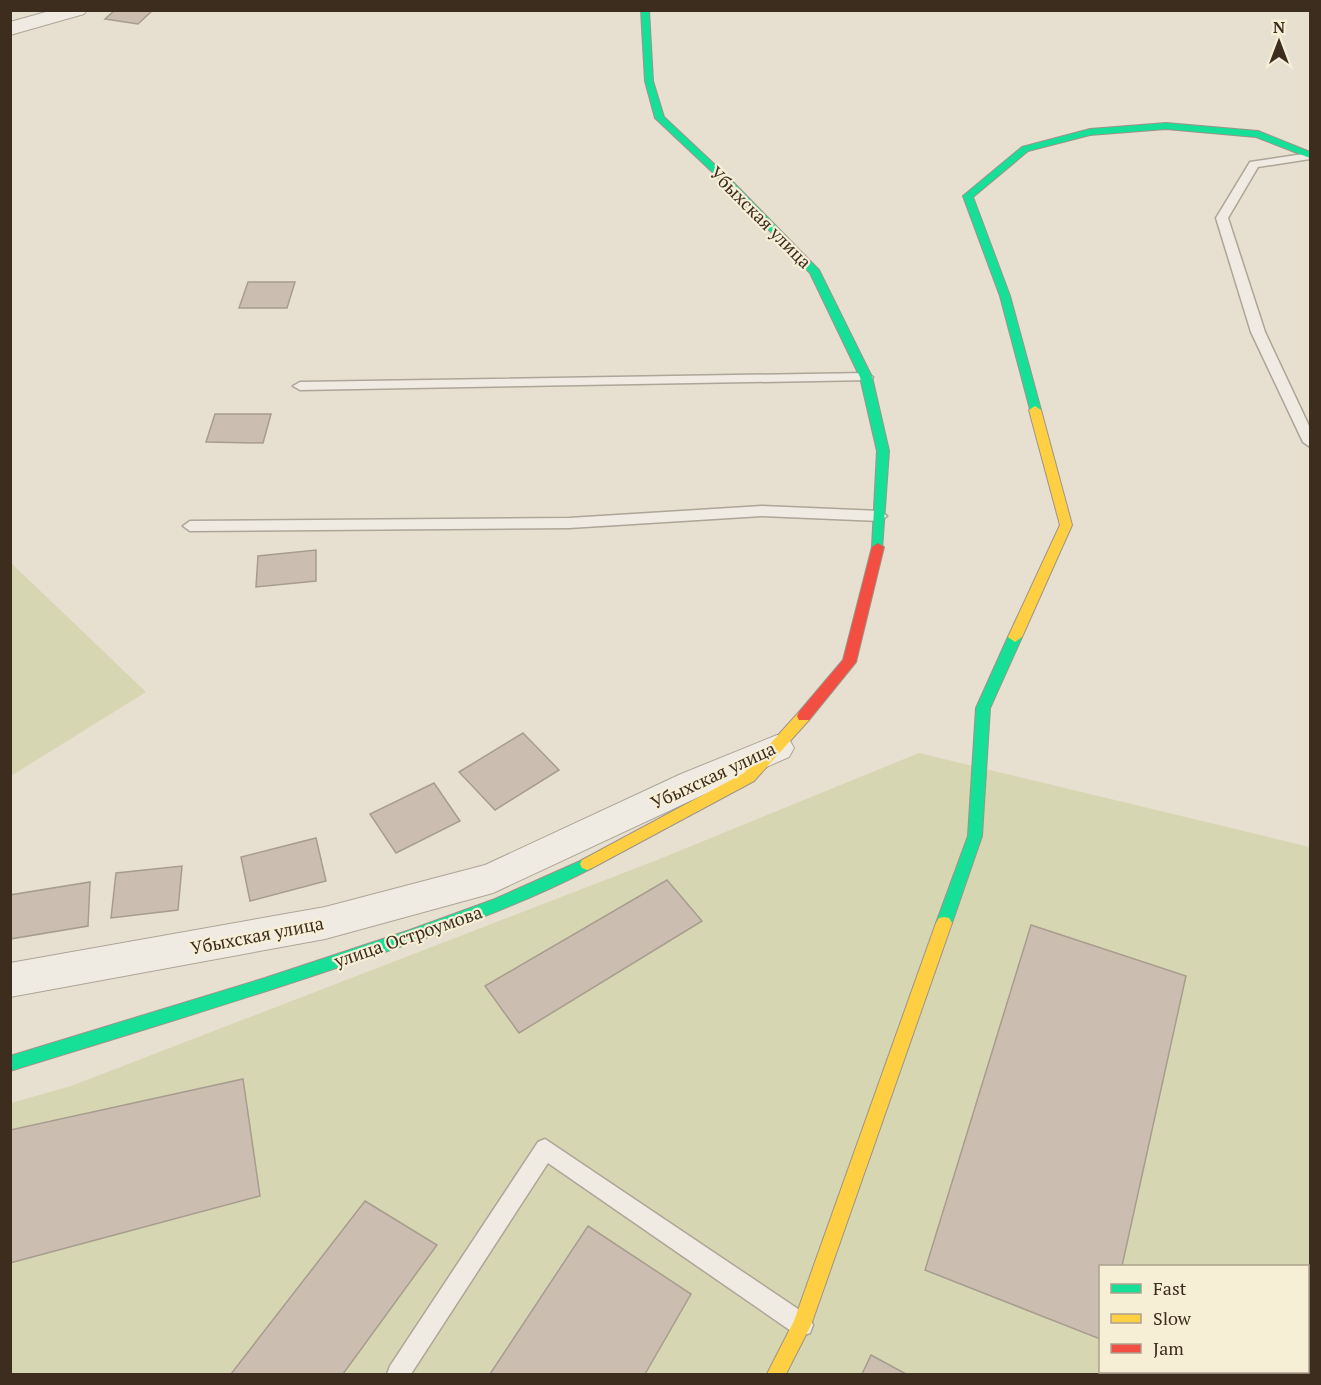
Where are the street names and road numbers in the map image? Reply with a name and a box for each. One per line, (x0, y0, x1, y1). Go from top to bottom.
street label: Убыхская улица (705, 161, 817, 273)
street label: Убыхская улица (647, 736, 779, 814)
street label: улица Остроумова (330, 899, 485, 973)
street label: Убыхская улица (188, 910, 326, 960)

